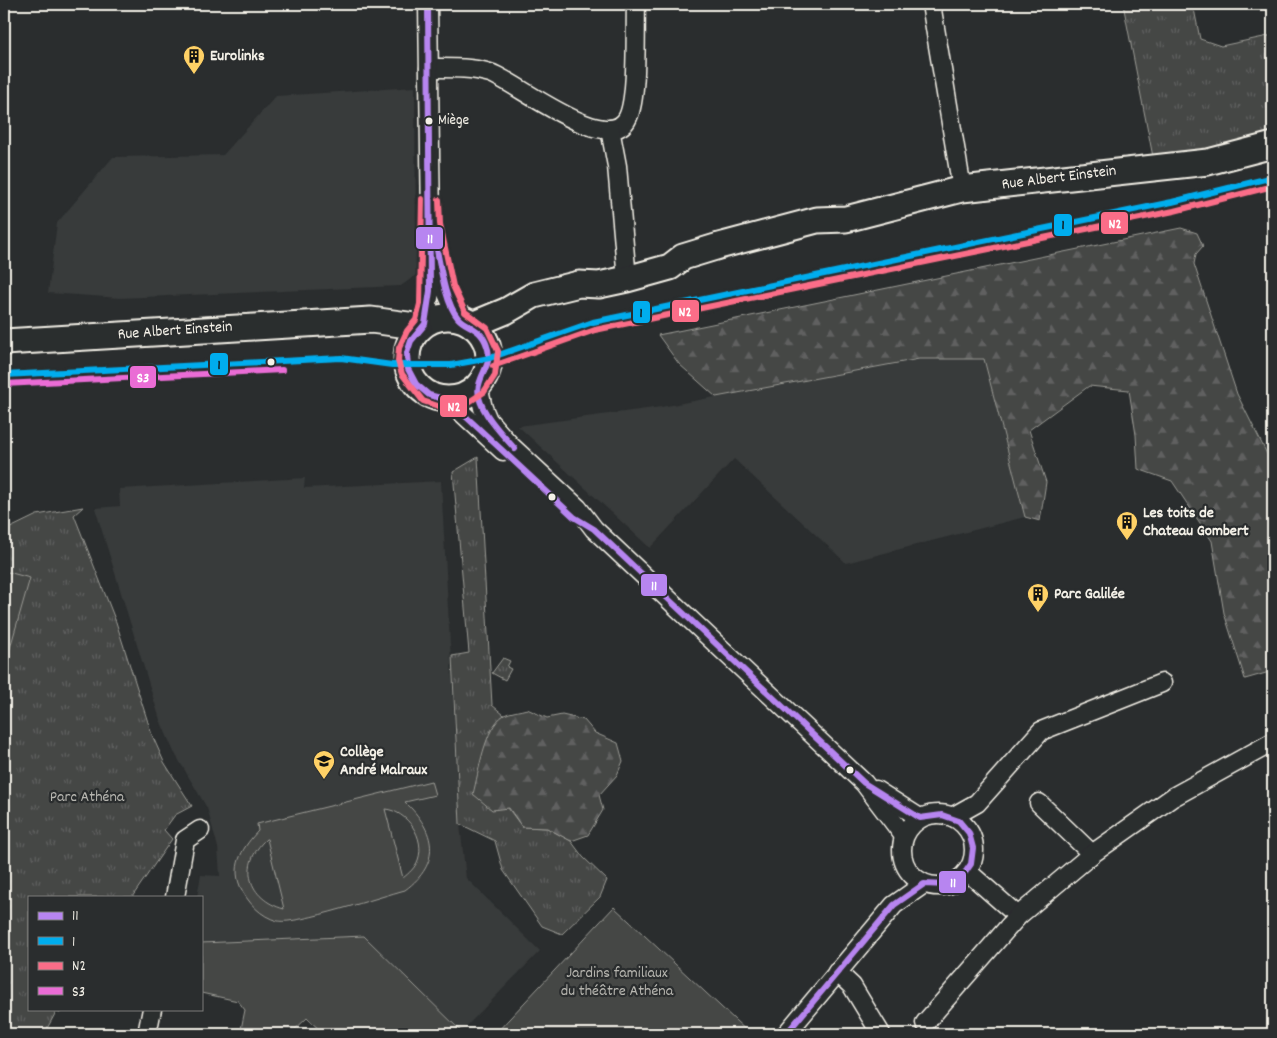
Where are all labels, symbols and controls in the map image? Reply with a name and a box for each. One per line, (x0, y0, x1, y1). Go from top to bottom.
building icon: Eurolinks (182, 44, 206, 75)
place label: Eurolinks (210, 45, 265, 68)
place label: Miège (438, 110, 470, 132)
marker: Miège (424, 116, 434, 126)
street label: Rue Albert Einstein (1001, 160, 1117, 196)
line badge: N2 (1100, 211, 1129, 235)
line badge: 1 (1053, 213, 1073, 237)
text: N2 (1108, 215, 1122, 235)
text: 1 (1061, 216, 1065, 236)
line badge: 11 (415, 226, 444, 250)
text: 11 (427, 230, 433, 250)
line badge: N2 (671, 299, 700, 323)
line badge: 1 (632, 300, 651, 324)
text: N2 (678, 303, 692, 323)
text: 1 (639, 304, 643, 324)
street label: Rue Albert Einstein (117, 316, 233, 346)
line badge: 1 (209, 352, 229, 376)
text: 1 (217, 356, 221, 376)
unlabelled marker (266, 357, 276, 367)
line badge: S3 (129, 365, 157, 389)
text: S3 (137, 369, 149, 389)
line badge: N2 (439, 394, 468, 418)
text: N2 (447, 398, 461, 418)
unlabelled marker (547, 492, 557, 502)
place label: Les toits de Chateau Gombert (1143, 502, 1249, 543)
building icon: Les toits de Chateau Gombert (1115, 510, 1139, 541)
line badge: 11 (640, 573, 668, 597)
text: 11 (651, 577, 657, 597)
building icon: Parc Galilée (1026, 582, 1050, 613)
place label: Parc Galilée (1054, 583, 1125, 606)
place label: Collège André Malraux (340, 741, 427, 782)
school or university icon: Collège André Malraux (312, 749, 336, 780)
unlabelled marker (845, 765, 855, 775)
park label: Parc Athéna (50, 786, 125, 809)
line badge: 11 (938, 870, 967, 894)
text: 11 (950, 874, 956, 894)
legend (28, 896, 202, 1010)
text: 11 (72, 906, 79, 928)
text: 1 (72, 932, 75, 954)
text: N2 (72, 956, 86, 978)
park label: Jardins familiaux du théâtre Athéna (561, 962, 674, 1003)
text: S3 (72, 982, 85, 1004)

